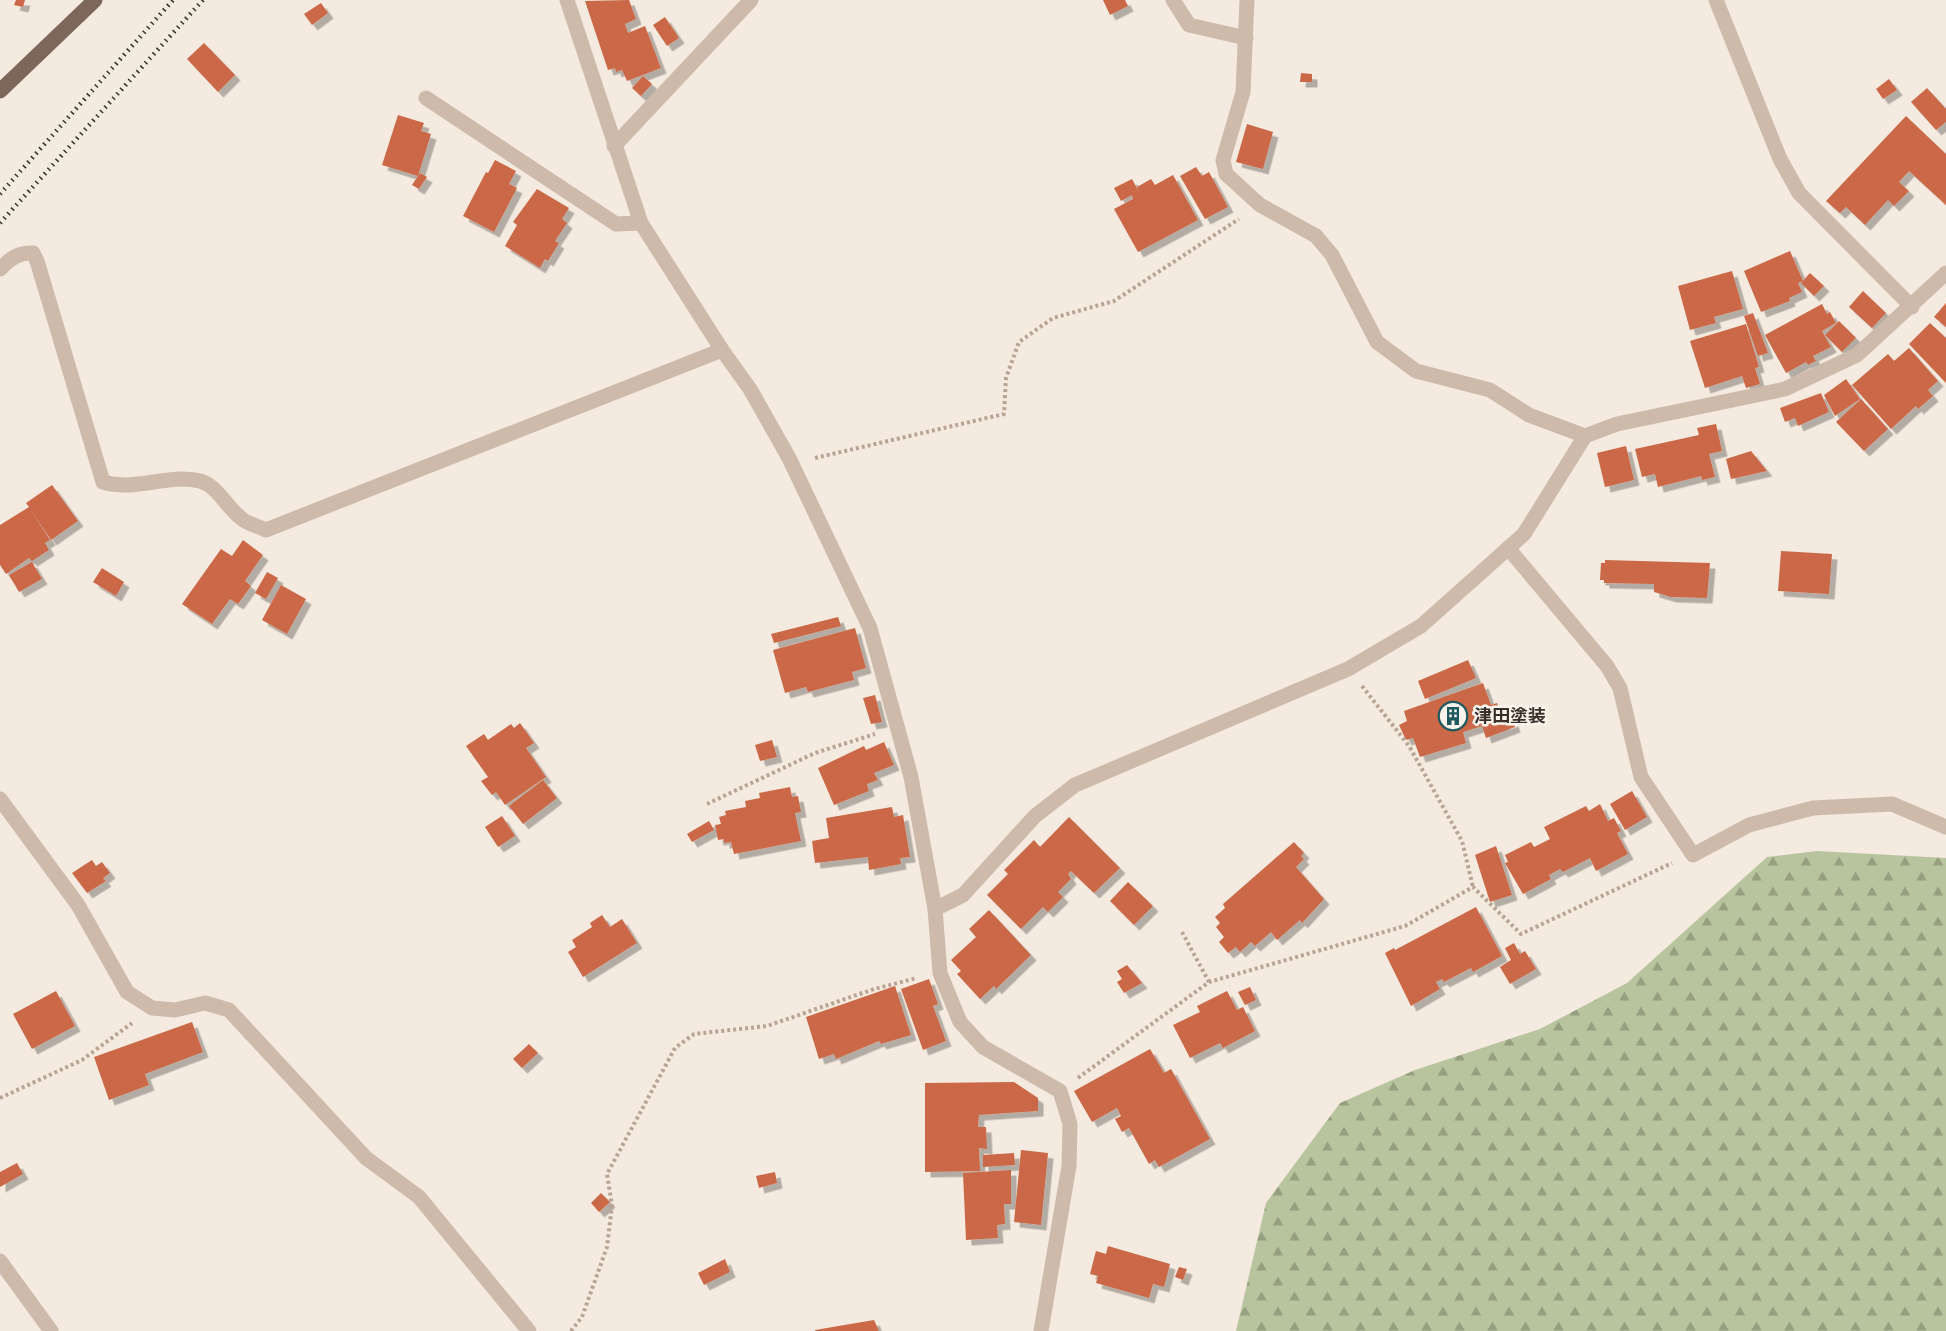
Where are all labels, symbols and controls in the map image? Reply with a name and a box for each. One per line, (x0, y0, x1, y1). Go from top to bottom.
building icon: 津田塗装 (1437, 700, 1469, 732)
place label: 津田塗装 (1474, 705, 1546, 727)

